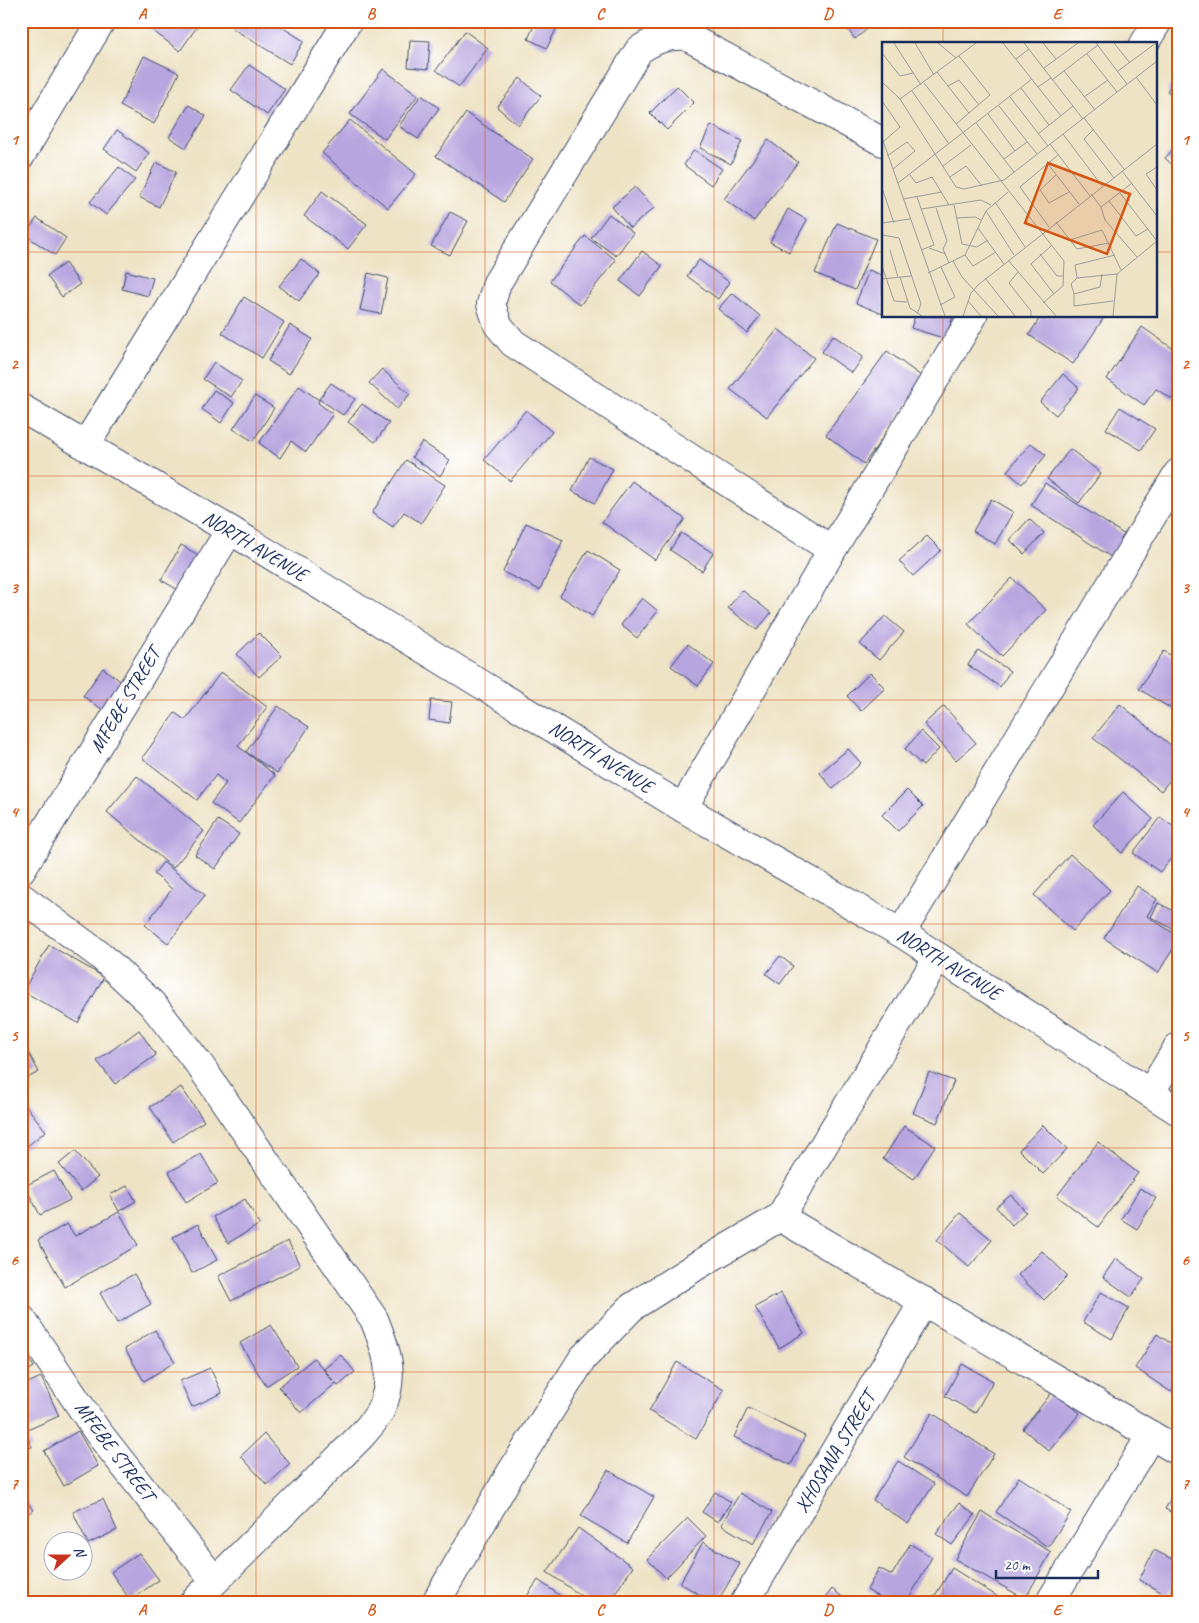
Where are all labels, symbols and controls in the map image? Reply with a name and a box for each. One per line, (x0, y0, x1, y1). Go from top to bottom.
text: A (138, 4, 148, 24)
text: B (367, 4, 377, 24)
text: C (596, 4, 606, 24)
text: D (823, 4, 834, 24)
text: E (1053, 4, 1064, 24)
inset map (882, 42, 1156, 318)
text: 1 (10, 130, 19, 150)
text: 1 (1181, 130, 1190, 150)
text: 2 (10, 354, 19, 374)
text: 2 (1181, 354, 1190, 374)
street label: NORTH AVENUE (198, 505, 315, 589)
text: 3 (10, 578, 19, 598)
text: 3 (1181, 578, 1190, 598)
street label: MFEBE STREET (84, 639, 168, 757)
street label: NORTH AVENUE (544, 715, 660, 800)
text: 4 (10, 802, 19, 822)
text: 4 (1181, 802, 1190, 822)
street label: NORTH AVENUE (892, 922, 1008, 1007)
text: 5 (11, 1026, 20, 1046)
text: 5 (1182, 1026, 1191, 1046)
text: 6 (10, 1250, 19, 1270)
text: 6 (1181, 1250, 1190, 1270)
street label: XHOSANA STREET (789, 1383, 883, 1517)
street label: MFEBE STREET (69, 1396, 163, 1509)
text: 7 (10, 1474, 19, 1494)
text: 7 (1181, 1474, 1190, 1494)
north arrow (42, 1530, 92, 1580)
text: N (70, 1544, 90, 1561)
scale bar (996, 1548, 1099, 1580)
text: 20 m (1004, 1556, 1031, 1575)
text: A (138, 1600, 148, 1620)
text: B (367, 1600, 377, 1620)
text: C (596, 1600, 606, 1620)
text: D (823, 1600, 834, 1620)
text: E (1053, 1600, 1064, 1620)

